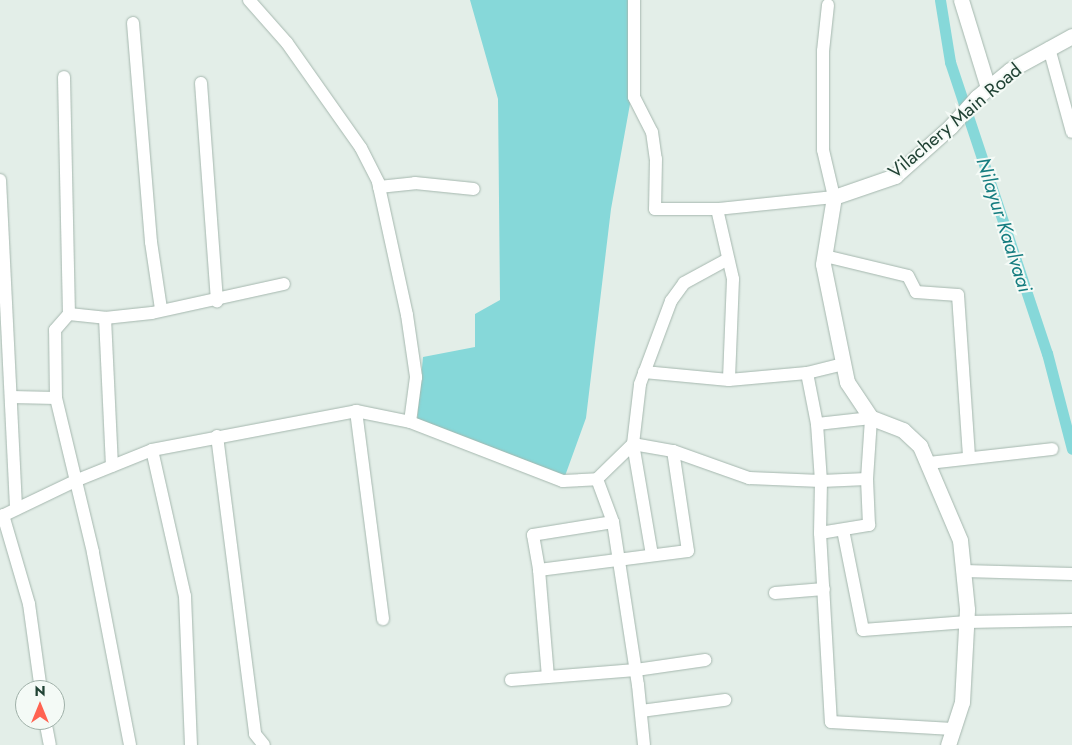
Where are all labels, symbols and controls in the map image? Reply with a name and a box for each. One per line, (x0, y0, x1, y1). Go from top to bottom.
street label: Vilachery Main Road (884, 59, 1026, 183)
water label: Nilayur Kaalvaai (971, 155, 1037, 295)
north arrow (15, 680, 65, 730)
text: N (34, 681, 46, 701)

